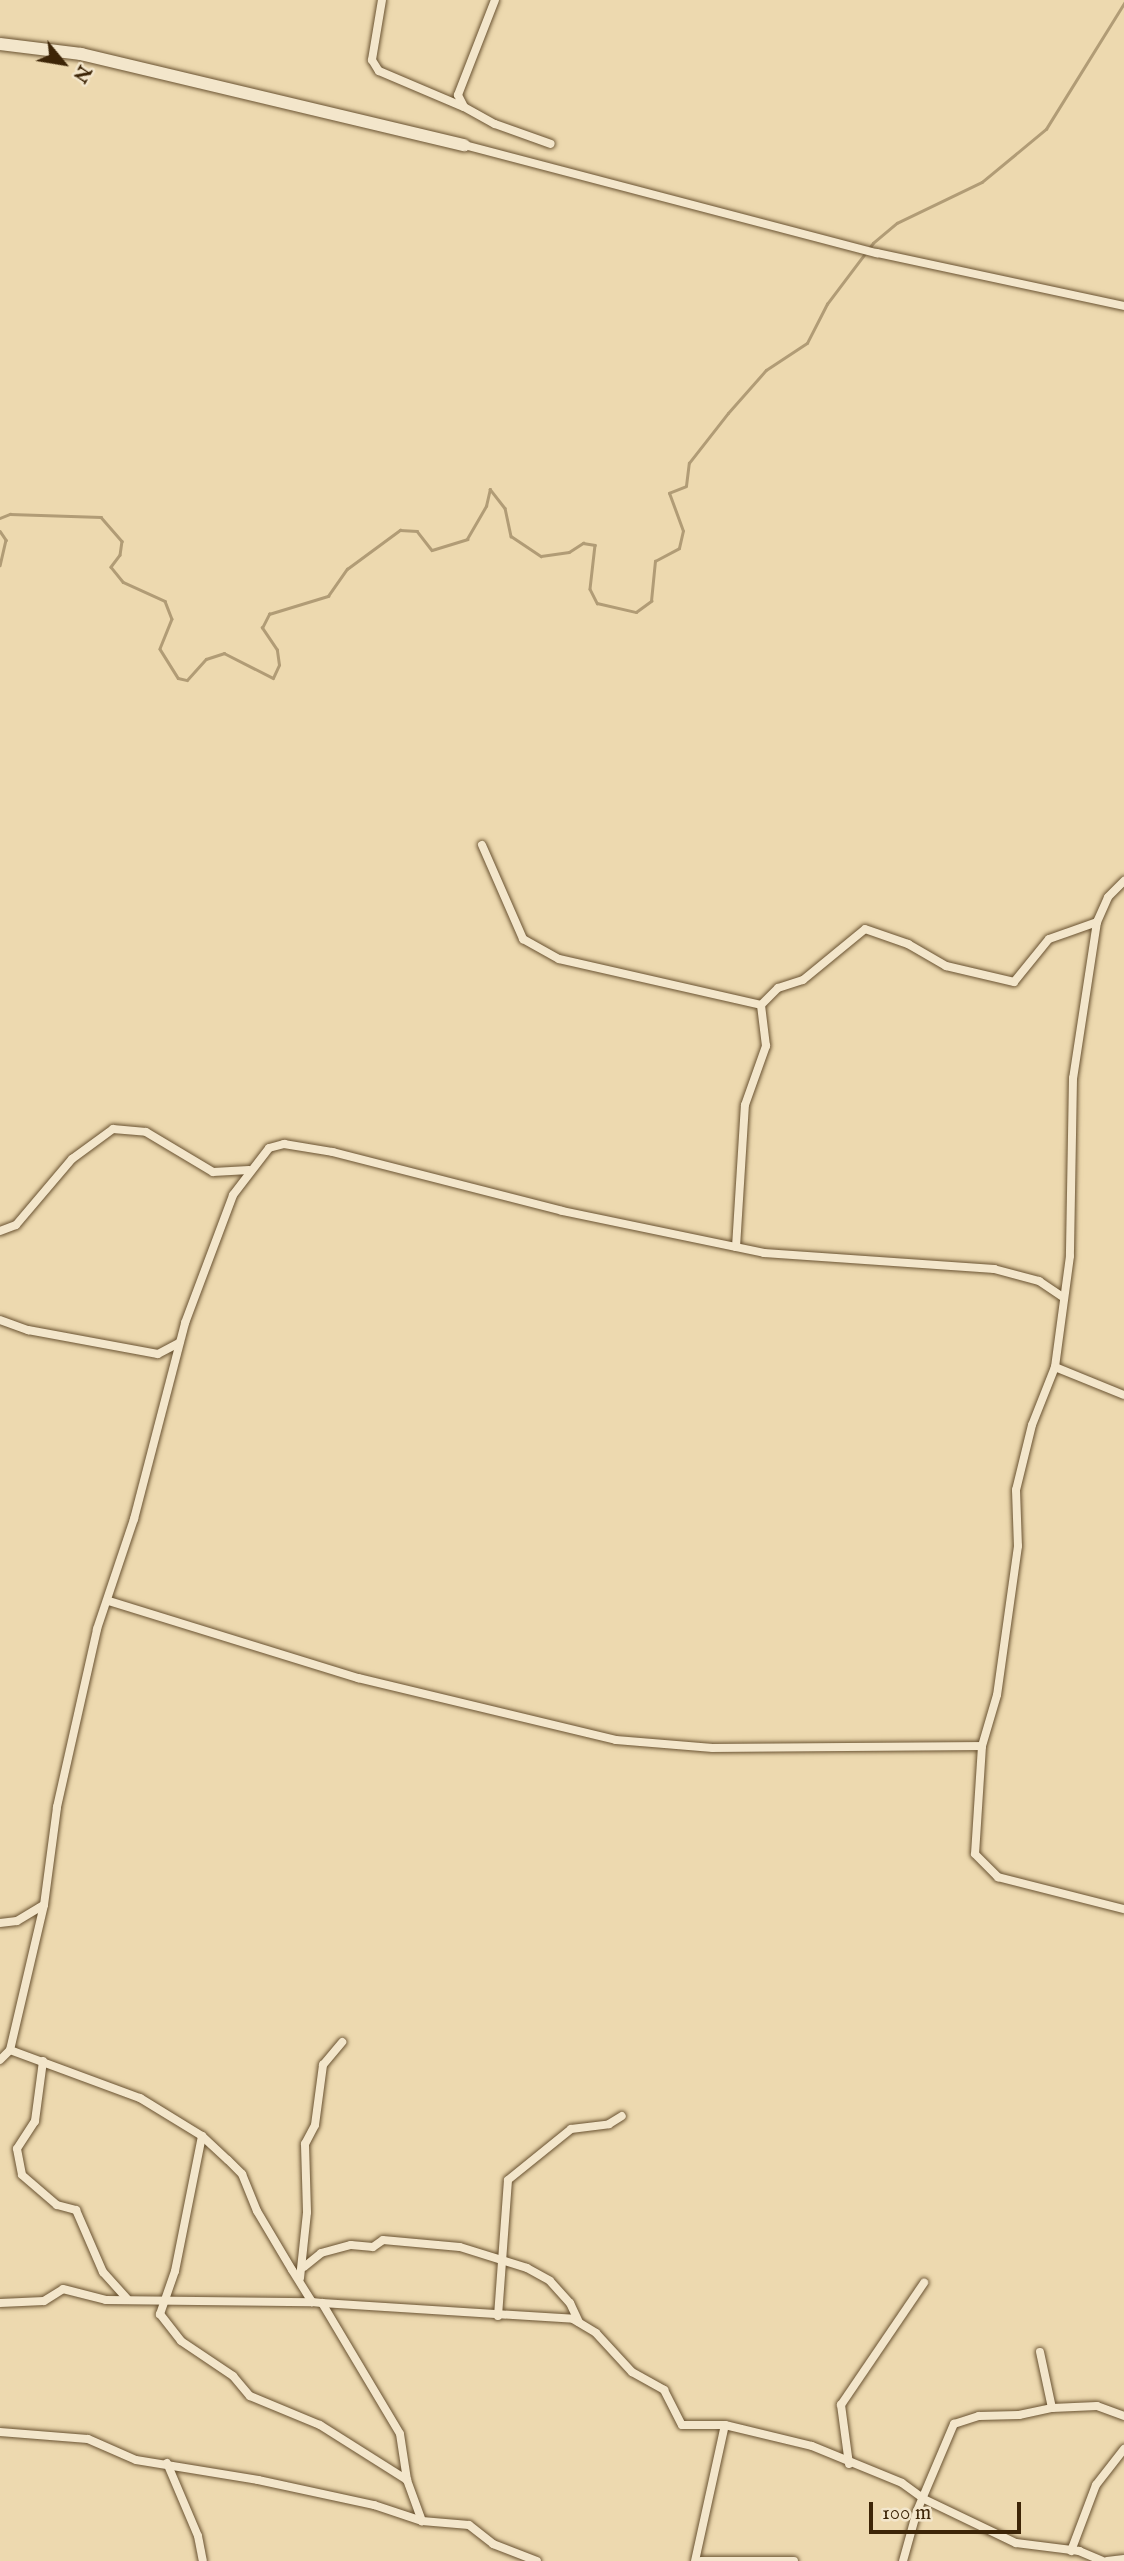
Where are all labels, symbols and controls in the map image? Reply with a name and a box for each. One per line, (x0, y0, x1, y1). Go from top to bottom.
north arrow (28, 28, 98, 98)
text: N (67, 60, 96, 87)
scale bar (872, 2488, 1024, 2532)
text: 100 m (882, 2500, 931, 2527)

